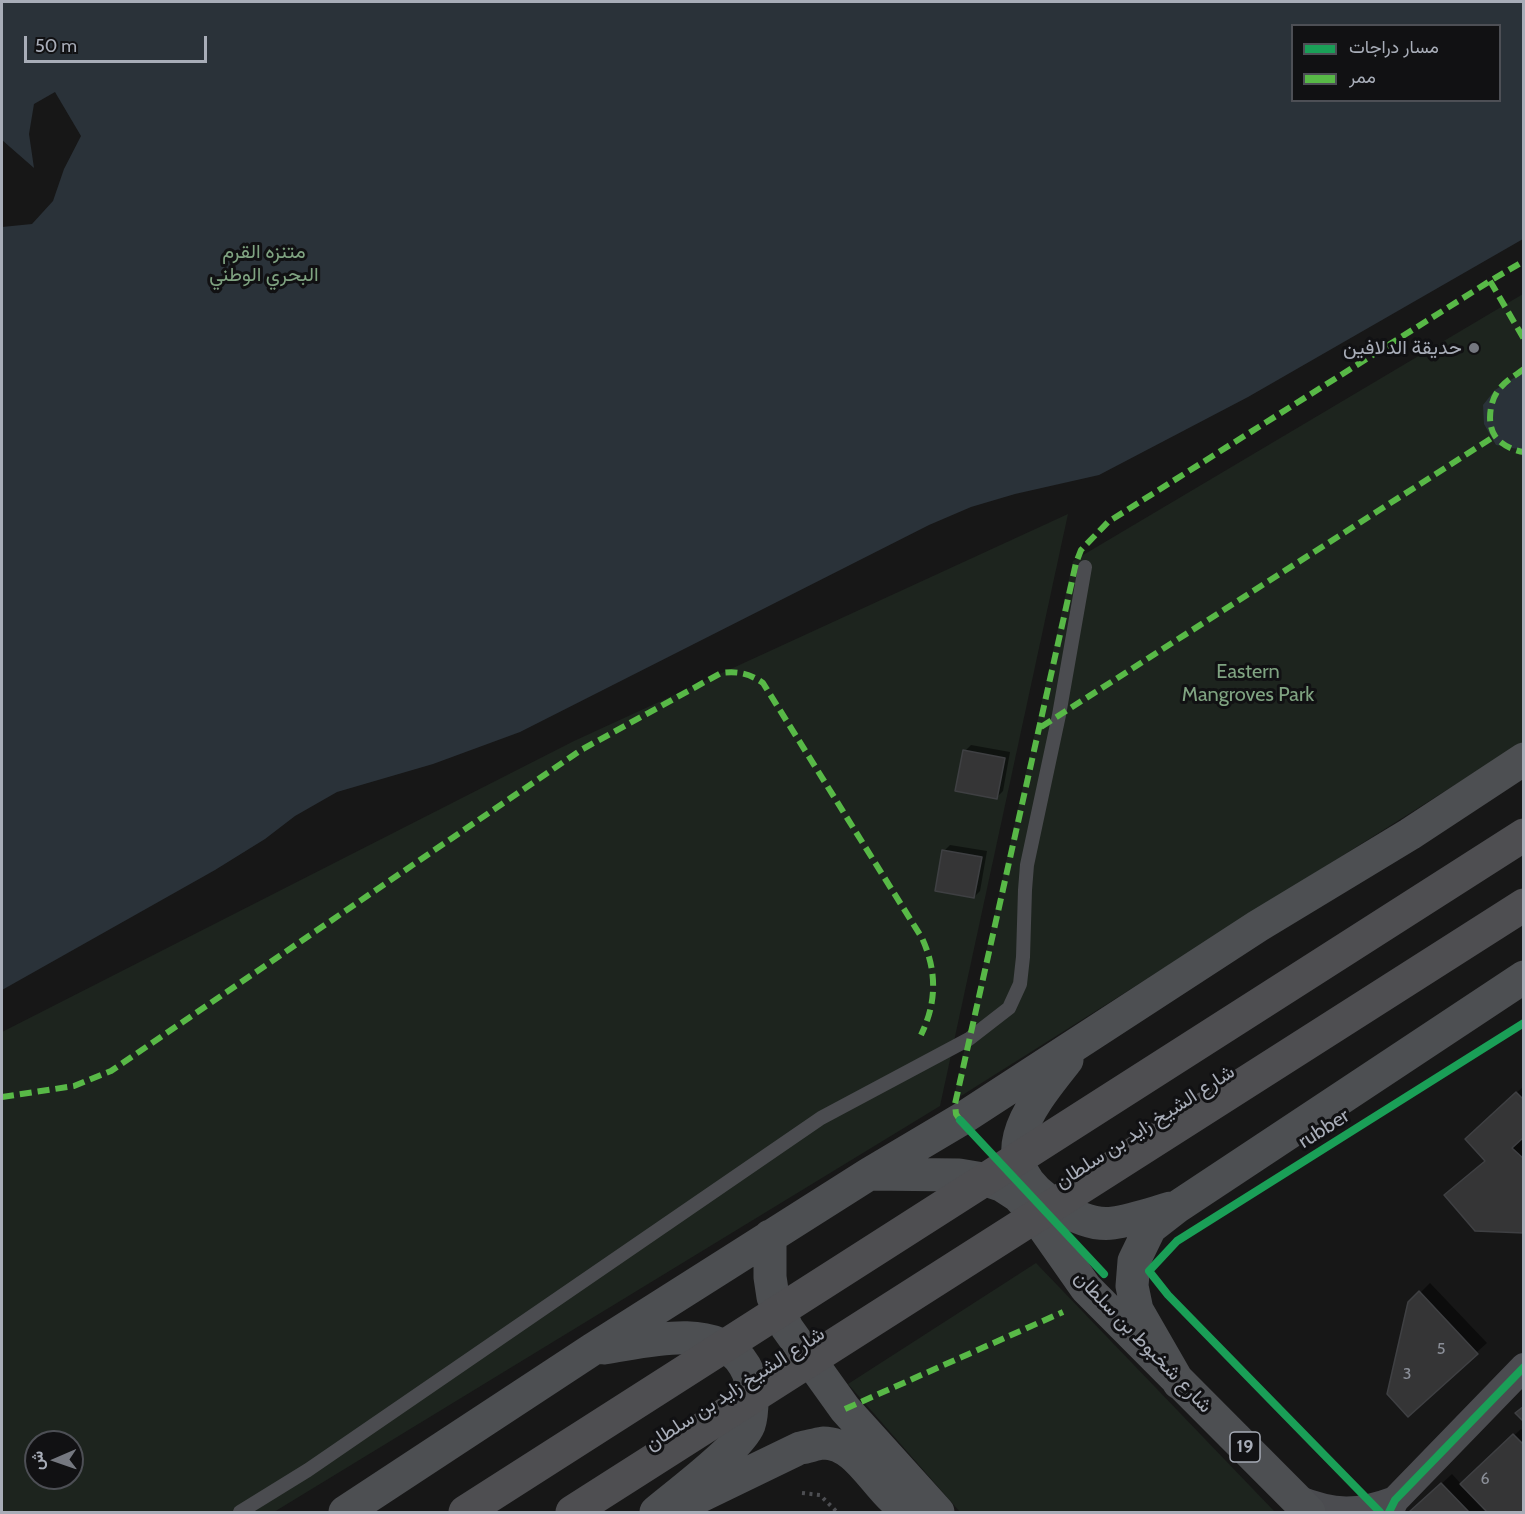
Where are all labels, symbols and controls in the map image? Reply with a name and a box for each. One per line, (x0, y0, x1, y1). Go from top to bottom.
scale bar (27, 24, 210, 62)
legend (1291, 24, 1501, 102)
text: 50 m (35, 35, 77, 57)
text: مسار دراجات (1349, 36, 1439, 58)
text: ممر (1349, 66, 1376, 88)
park label: متنزه القرم البحري الوطني (209, 240, 319, 287)
place label: حديقة الدلافين (1343, 336, 1462, 360)
marker: حديقة الدلافين (1467, 341, 1481, 355)
park label: Eastern Mangroves Park (1182, 660, 1314, 707)
street label: شارع الشيخ زايد بن سلطان (1051, 1060, 1239, 1194)
street label: rubber (1294, 1104, 1354, 1154)
street label: شارع شخبوط بن سلطان (1069, 1266, 1217, 1418)
street label: شارع الشيخ زايد بن سلطان (641, 1322, 829, 1456)
house number: 5 (1437, 1339, 1445, 1359)
house number: 3 (1403, 1364, 1411, 1384)
north arrow (24, 1430, 84, 1490)
road number: 19 (1230, 1432, 1260, 1462)
text: ش (28, 1451, 47, 1471)
house number: 6 (1480, 1469, 1490, 1489)

